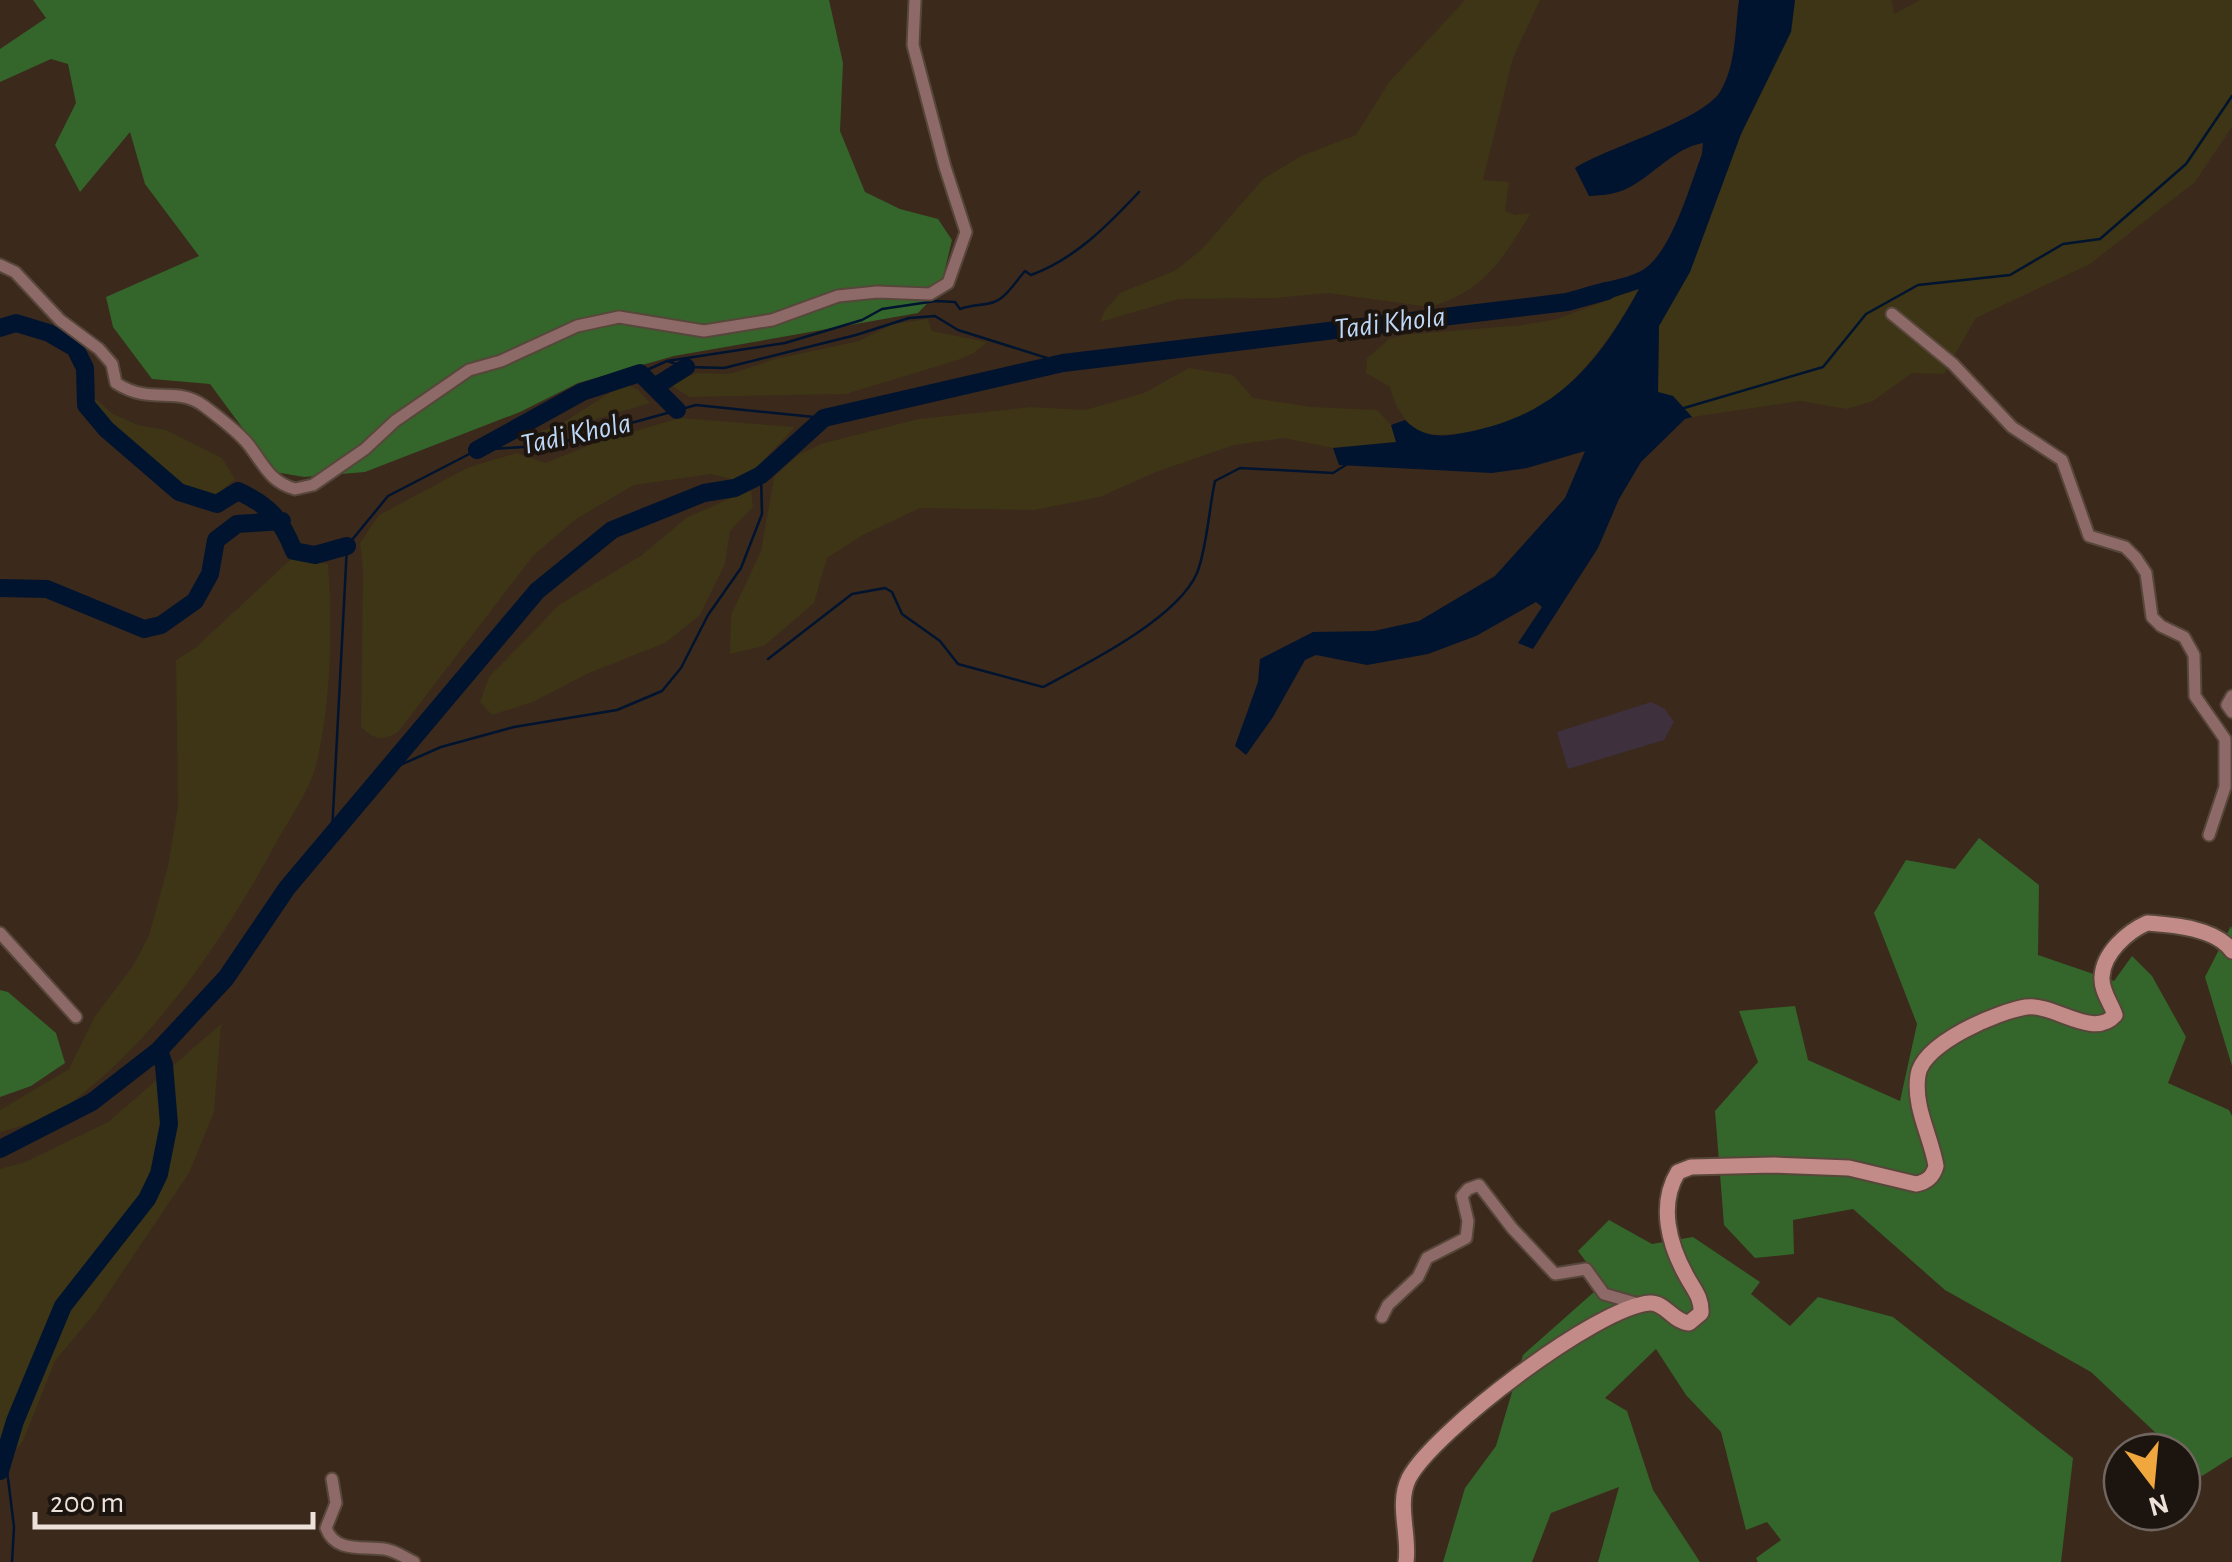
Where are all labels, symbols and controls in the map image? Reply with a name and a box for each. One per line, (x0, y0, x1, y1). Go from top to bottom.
water label: Tadi Khola (1333, 301, 1447, 345)
water label: Tadi Khola (518, 408, 634, 460)
north arrow (2102, 1432, 2202, 1532)
scale bar (35, 1467, 312, 1529)
text: 200 m (50, 1488, 124, 1518)
text: N (2145, 1488, 2172, 1520)

